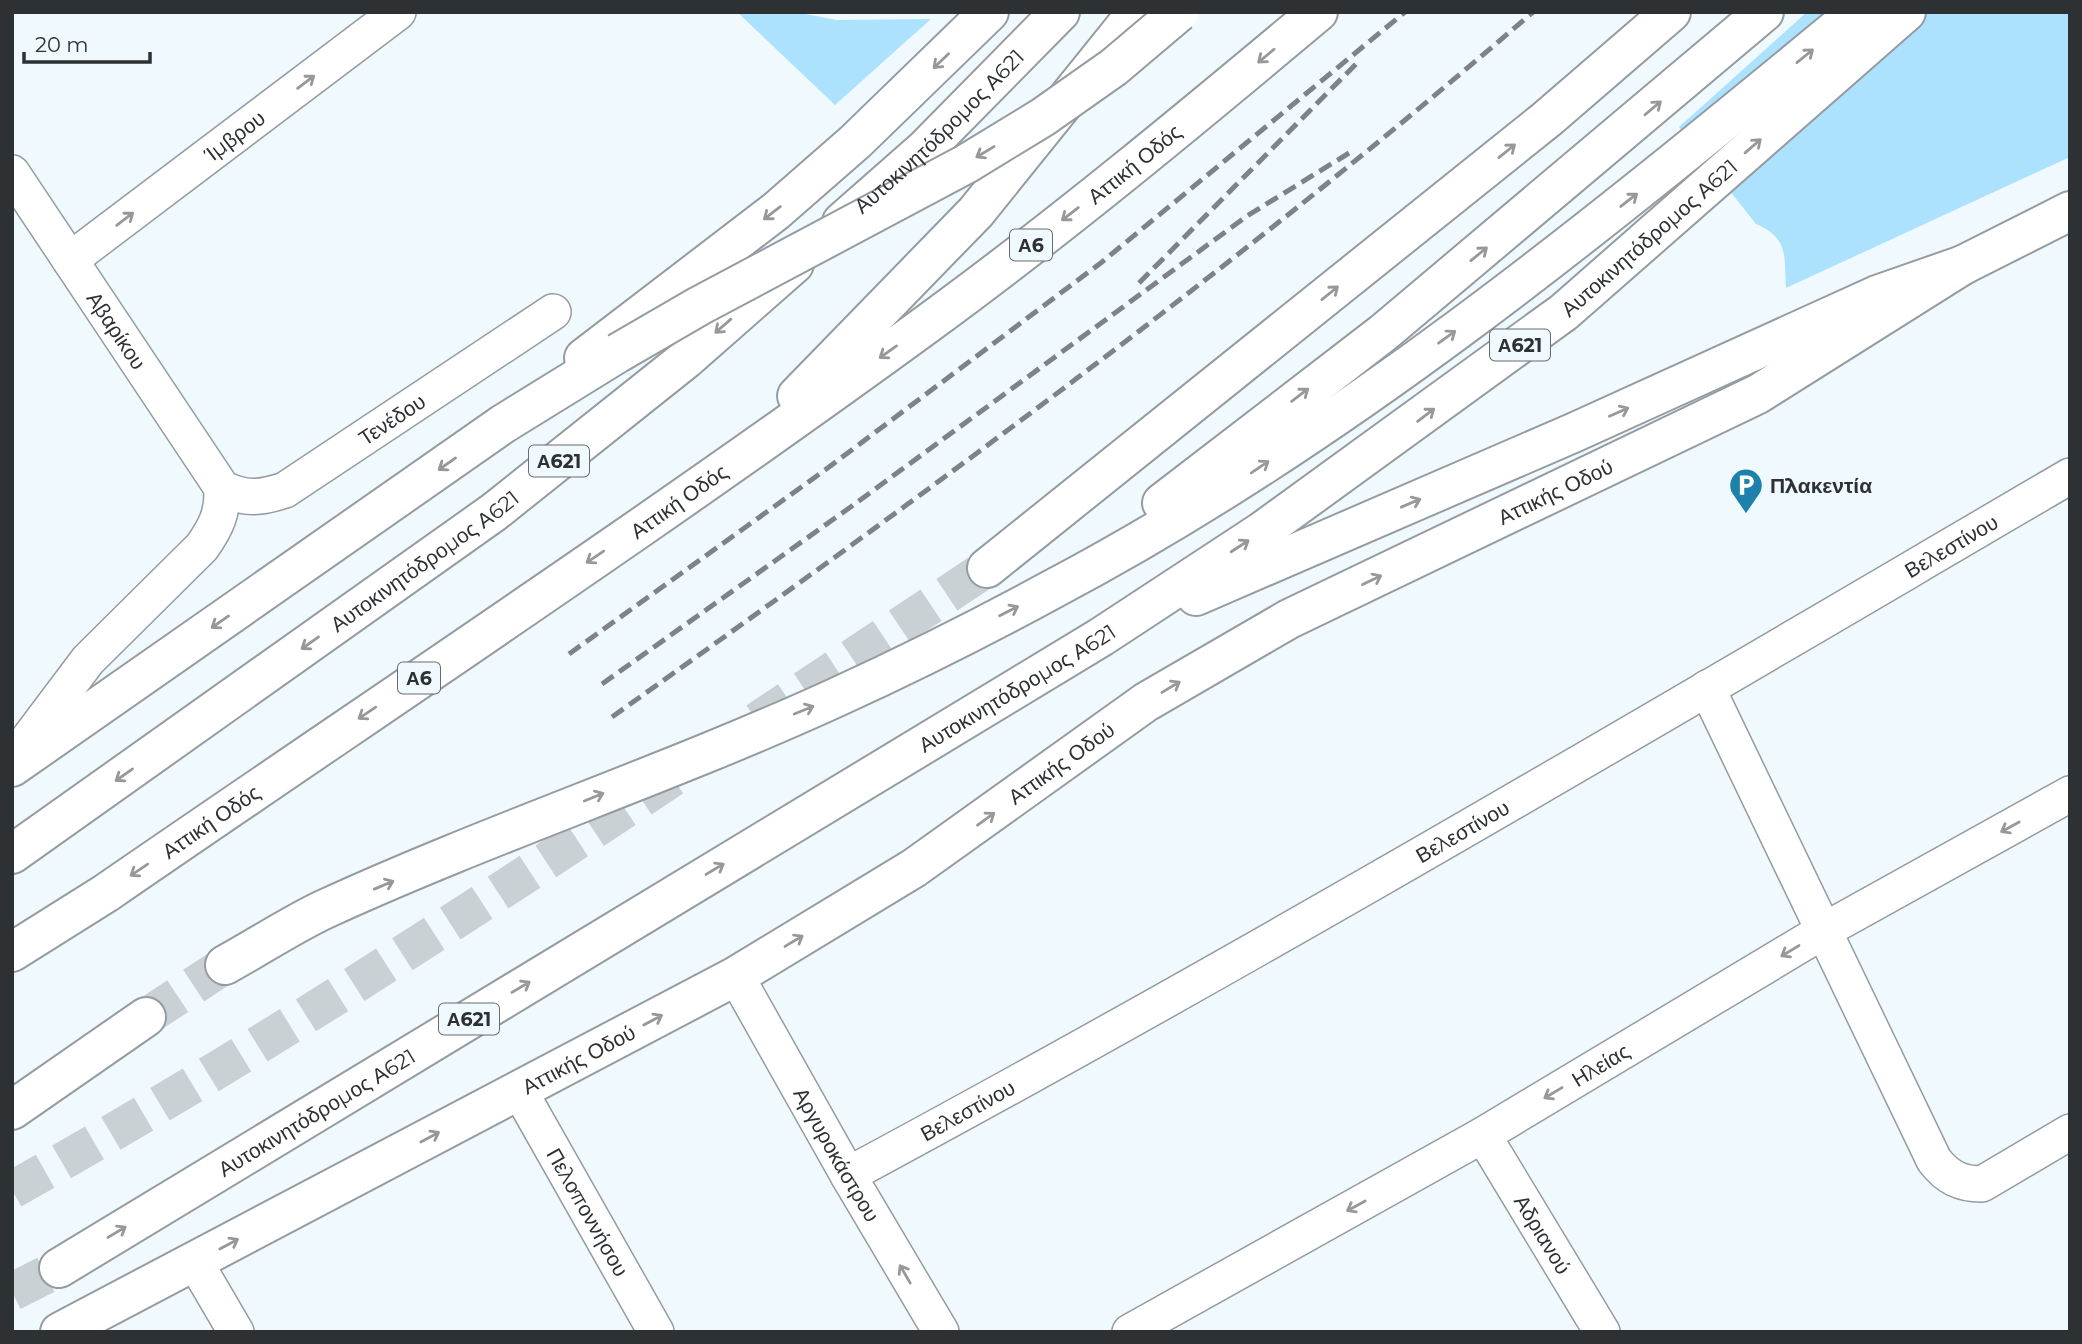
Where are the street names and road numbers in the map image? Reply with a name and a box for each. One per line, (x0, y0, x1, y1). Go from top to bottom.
street label: Αυτοκινητόδρομος Α621 (849, 44, 1029, 218)
street label: Ίμβρου (198, 105, 270, 167)
street label: Αττική Οδός (1083, 118, 1186, 209)
street label: Αυτοκινητόδρομος Α621 (1556, 154, 1742, 321)
road number: Α6 (1010, 230, 1052, 260)
street label: Αβαρίκου (82, 287, 152, 374)
road number: Α621 (1490, 330, 1550, 360)
street label: Τενέδου (354, 388, 430, 450)
road number: Α621 (529, 446, 589, 476)
street label: Αττικής Οδού (1494, 453, 1617, 529)
street label: Αττική Οδός (625, 458, 732, 543)
street label: Αυτοκινητόδρομος Α621 (325, 485, 524, 637)
street label: Βελεστίνου (1900, 509, 2002, 583)
street label: Αυτοκινητόδρομος Α621 (914, 618, 1120, 757)
road number: Α6 (398, 663, 440, 694)
street label: Αττικής Οδού (1003, 716, 1119, 809)
street label: Αττική Οδός (157, 779, 264, 863)
street label: Βελεστίνου (1411, 794, 1513, 868)
road number: Α621 (439, 1004, 499, 1035)
street label: Αττικής Οδού (518, 1019, 639, 1099)
street label: Ηλείας (1567, 1038, 1634, 1092)
street label: Αυτοκινητόδρομος Α621 (213, 1043, 420, 1181)
street label: Βελεστίνου (916, 1074, 1019, 1146)
street label: Αργυροκάστρου (789, 1083, 885, 1226)
street label: Πελοποννήσου (542, 1143, 634, 1280)
street label: Αδριανού (1509, 1190, 1576, 1278)

